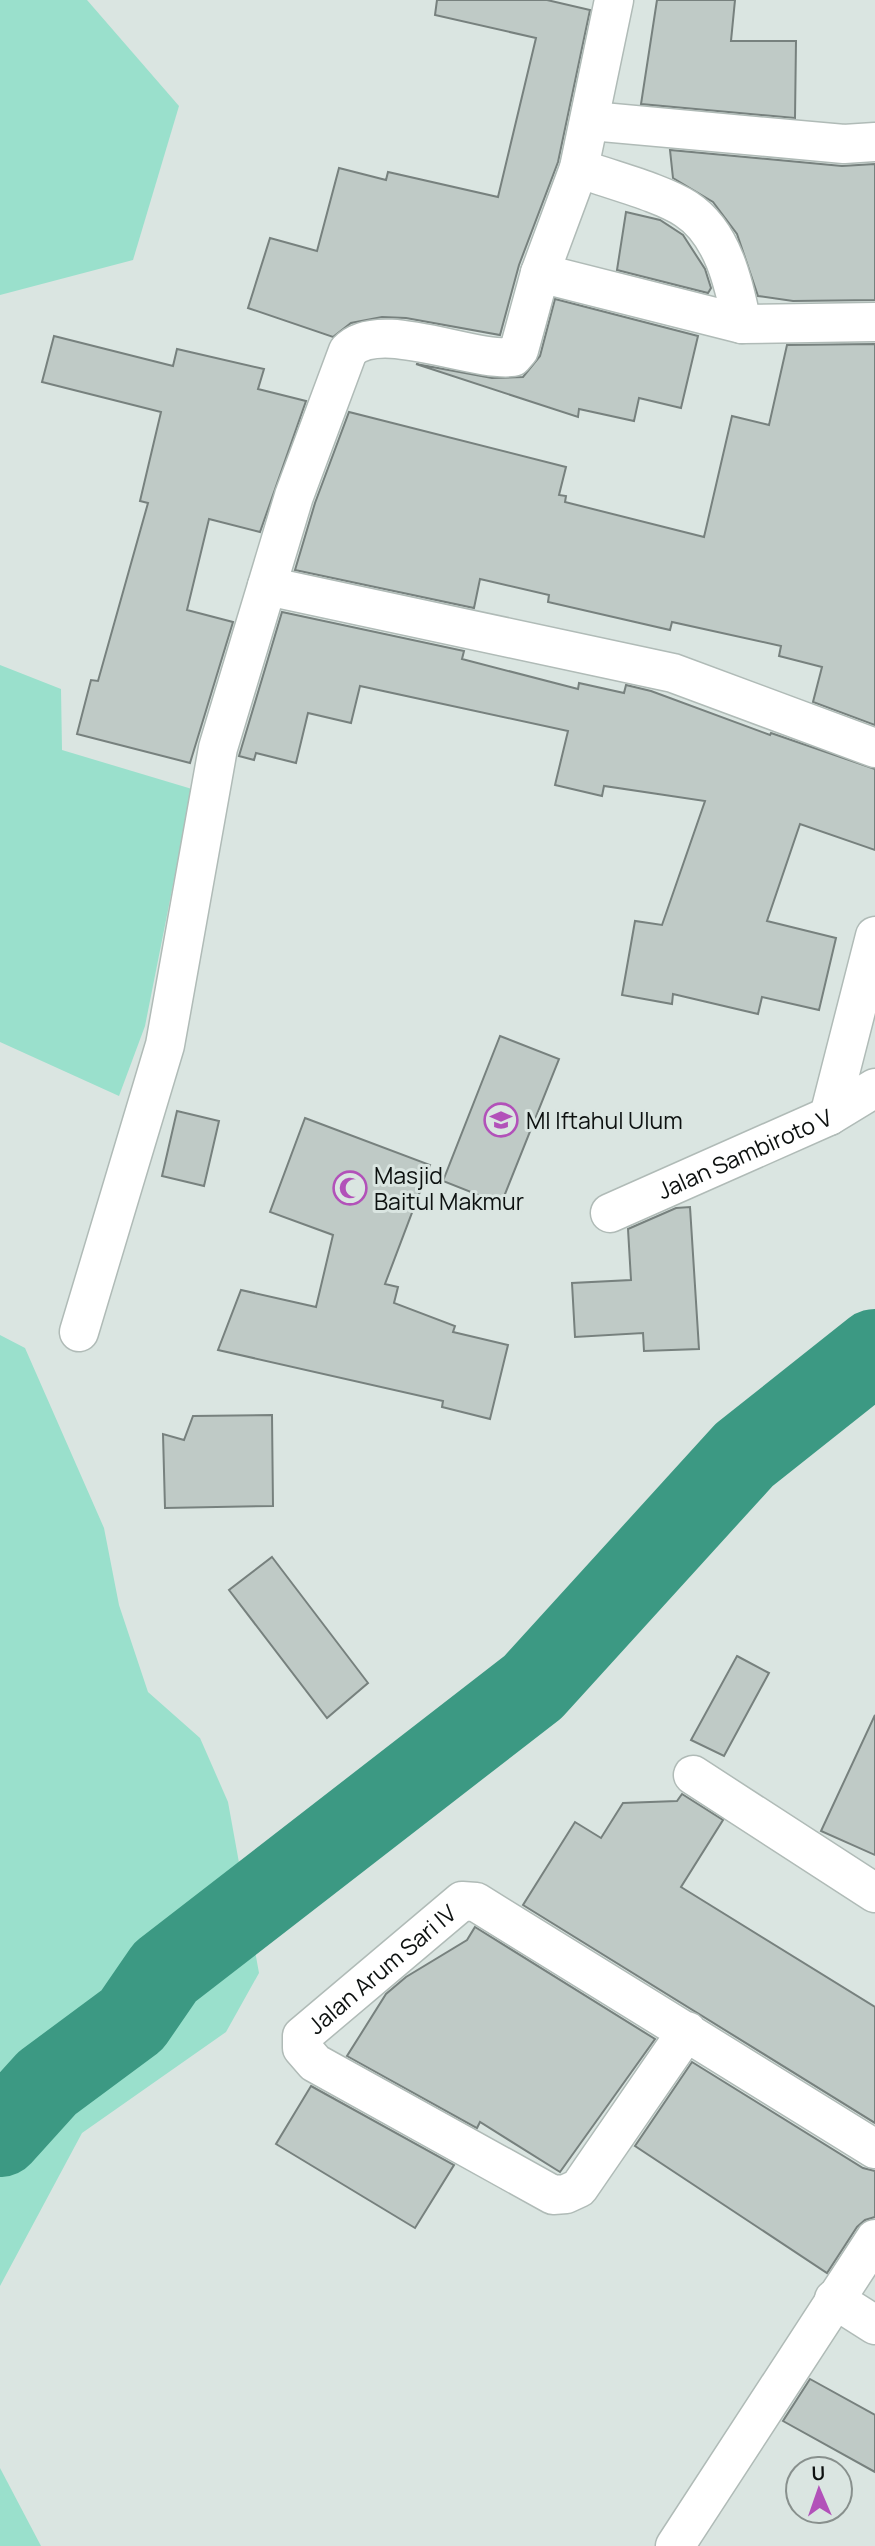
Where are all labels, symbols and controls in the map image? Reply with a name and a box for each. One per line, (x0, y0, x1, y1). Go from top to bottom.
school or university icon: MI Iftahul Ulum (482, 1101, 520, 1139)
street label: Jalan Sambiroto V (652, 1101, 837, 1206)
place label: MI Iftahul Ulum (526, 1104, 683, 1136)
place label: Masjid Baitul Makmur (374, 1159, 524, 1217)
mosque icon: Masjid Baitul Makmur (331, 1169, 369, 1207)
street label: Jalan Arum Sari IV (301, 1897, 463, 2041)
north arrow (784, 2455, 854, 2525)
text: U (811, 2460, 826, 2486)

